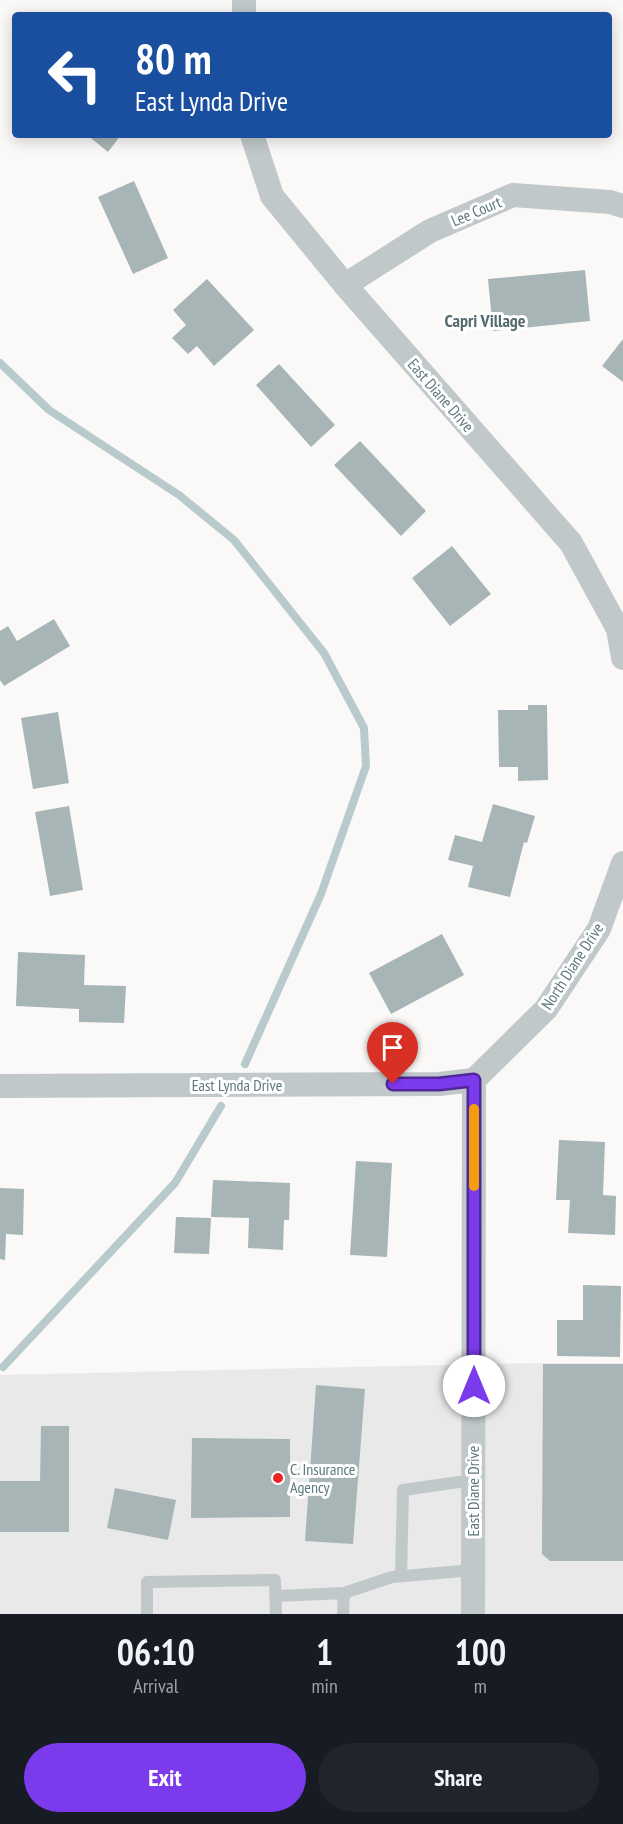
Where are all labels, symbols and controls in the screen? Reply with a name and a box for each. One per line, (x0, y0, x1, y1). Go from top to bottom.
text: 80 m (135, 31, 212, 86)
icon: left (36, 36, 114, 114)
text: East Lynda Drive (135, 84, 288, 118)
street label: Lee Court (448, 191, 505, 230)
district label: Capri Village (444, 309, 526, 332)
street label: East Diane Drive (404, 354, 478, 436)
street label: North Diane Drive (537, 919, 607, 1013)
pin (367, 1022, 418, 1084)
icon: arrive (376, 1031, 409, 1064)
street label: East Lynda Drive (192, 1075, 282, 1095)
position arrow (442, 1354, 506, 1418)
street label: East Diane Drive (463, 1446, 483, 1536)
place label: C. Insurance Agency (290, 1459, 355, 1497)
marker: C. Insurance Agency (271, 1471, 285, 1485)
text: 06:10 (117, 1628, 195, 1675)
text: 1 (316, 1628, 333, 1675)
text: 100 (455, 1628, 506, 1675)
text: Arrival (133, 1673, 178, 1699)
text: min (312, 1673, 338, 1699)
text: m (474, 1673, 487, 1699)
button: Exit (24, 1743, 306, 1812)
button: Share (318, 1743, 599, 1812)

